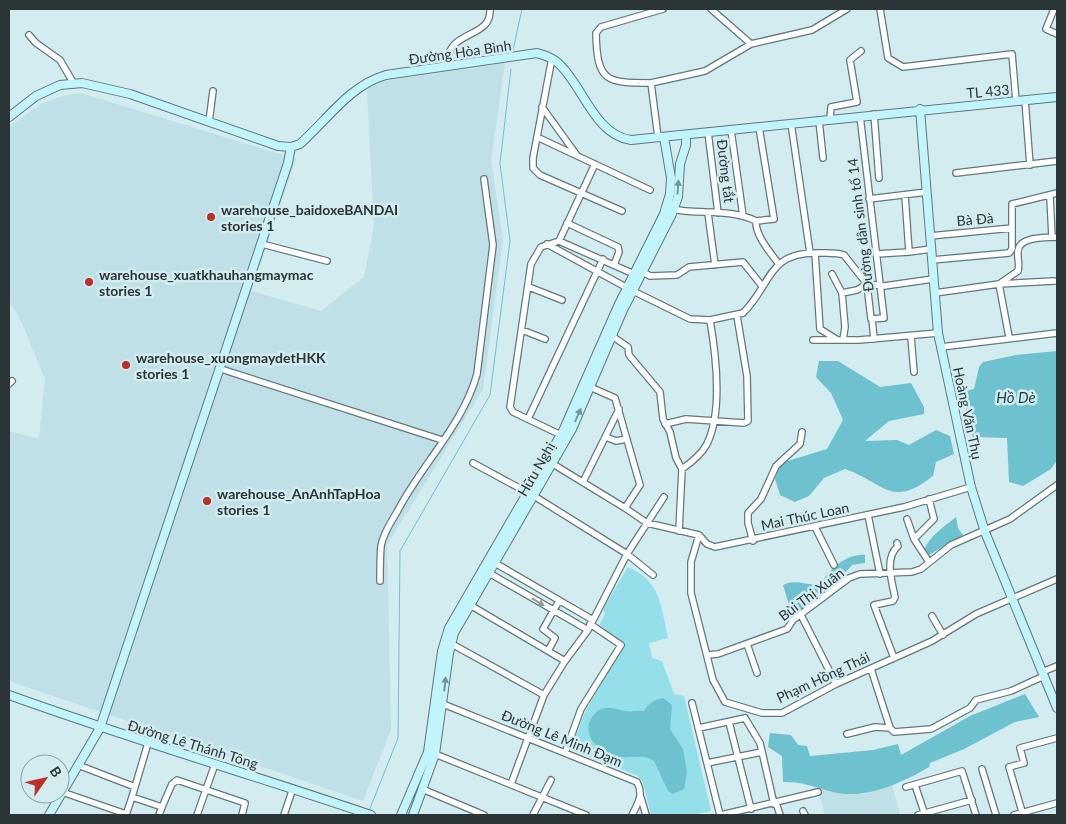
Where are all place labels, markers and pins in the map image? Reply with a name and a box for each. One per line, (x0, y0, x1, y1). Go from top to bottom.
place label: warehouse_baidoxeBANDAI stories 1 (221, 201, 398, 234)
marker: warehouse_baidoxeBANDAI stories 1 (205, 211, 217, 223)
place label: warehouse_xuatkhauhangmaymac stories 1 (99, 266, 314, 299)
marker: warehouse_xuatkhauhangmaymac stories 1 (83, 276, 95, 288)
place label: warehouse_xuongmaydetHKK stories 1 (136, 349, 326, 382)
marker: warehouse_xuongmaydetHKK stories 1 (120, 359, 132, 371)
place label: warehouse_AnAnhTapHoa stories 1 (217, 485, 381, 518)
marker: warehouse_AnAnhTapHoa stories 1 (201, 495, 213, 507)

